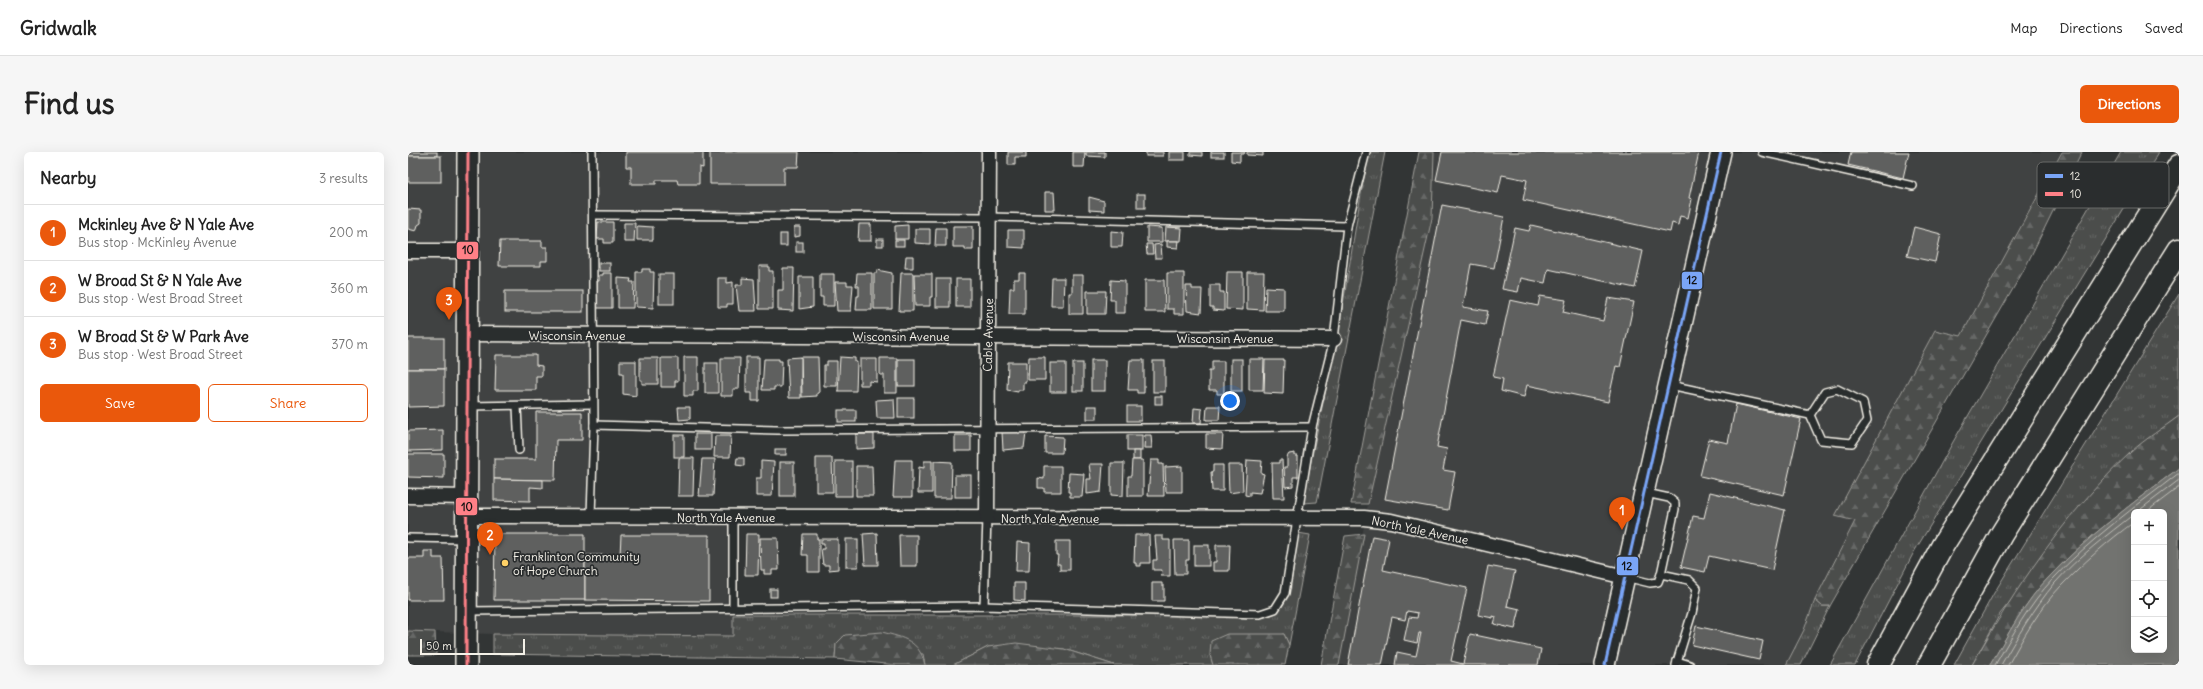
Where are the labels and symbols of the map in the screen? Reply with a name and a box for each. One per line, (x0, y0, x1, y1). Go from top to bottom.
legend (2037, 162, 2169, 208)
text: 12 (2070, 169, 2080, 183)
text: 10 (2070, 187, 2082, 201)
line badge: 10 (456, 241, 479, 260)
text: 10 (462, 243, 474, 257)
line badge: 12 (1681, 271, 1703, 290)
text: 12 (1687, 273, 1697, 287)
pin: 3 (436, 287, 462, 320)
street label: Cable Avenue (980, 298, 996, 372)
street label: Wisconsin Avenue (529, 328, 625, 343)
street label: Wisconsin Avenue (853, 329, 949, 344)
street label: Wisconsin Avenue (1177, 331, 1273, 346)
your location (1220, 391, 1240, 411)
line badge: 10 (455, 497, 478, 516)
pin: 1 (1609, 497, 1635, 530)
text: 10 (461, 500, 473, 514)
street label: North Yale Avenue (677, 510, 775, 525)
street label: North Yale Avenue (1001, 511, 1099, 526)
street label: North Yale Avenue (1370, 512, 1470, 548)
pin: 2 (477, 522, 503, 555)
place label: Franklinton Community of Hope Church (513, 549, 640, 578)
line badge: 12 (1616, 556, 1639, 576)
marker: Franklinton Community of Hope Church (500, 558, 510, 568)
text: 12 (1622, 559, 1632, 573)
scale bar (420, 637, 525, 656)

